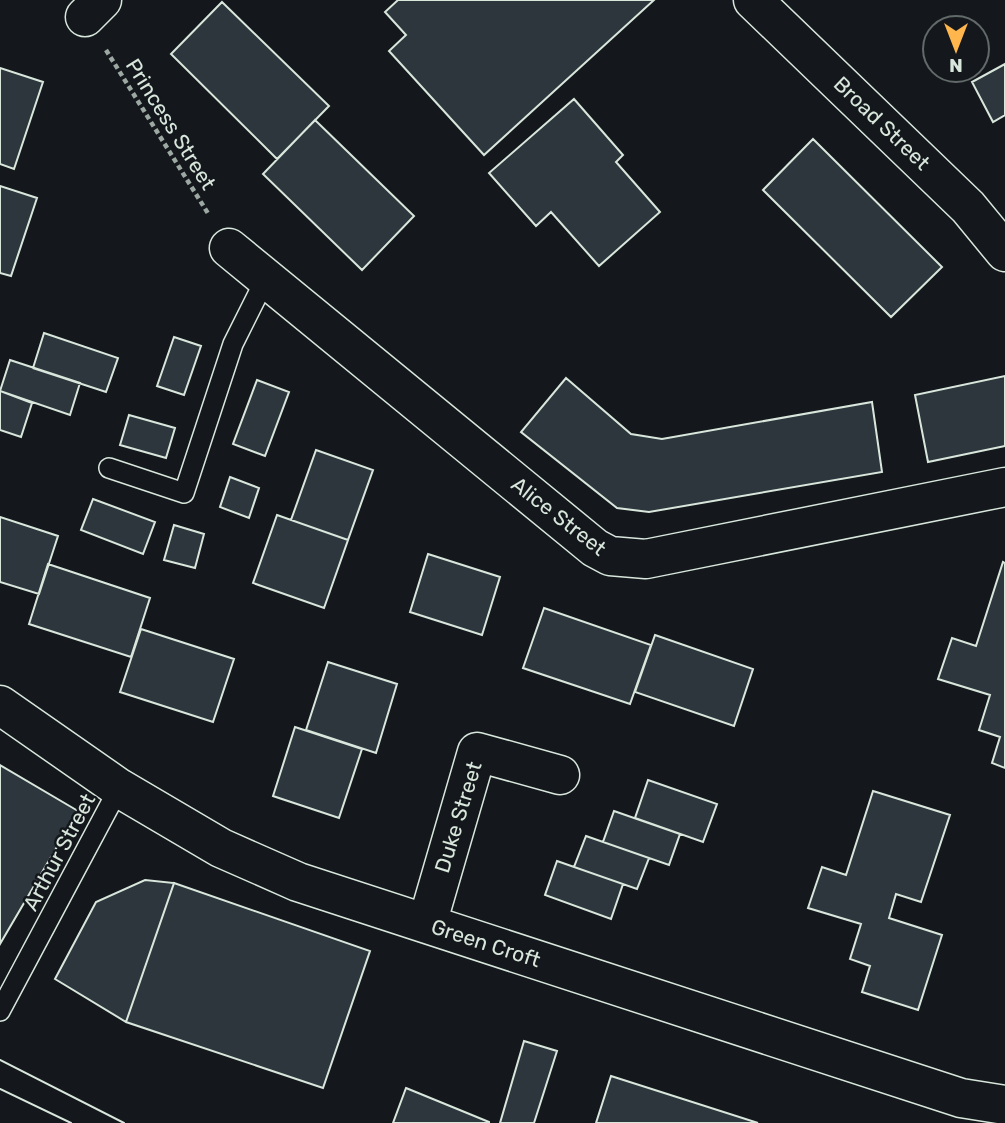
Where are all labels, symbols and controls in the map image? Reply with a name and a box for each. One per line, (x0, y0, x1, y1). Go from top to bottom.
north arrow (921, 14, 991, 84)
street label: Princess Street (121, 54, 221, 194)
text: N (949, 54, 963, 77)
street label: Broad Street (829, 71, 935, 175)
street label: Alice Street (507, 471, 611, 561)
street label: Duke Street (429, 758, 487, 876)
street label: Arthur Street (18, 789, 100, 915)
street label: Green Croft (428, 914, 544, 972)

